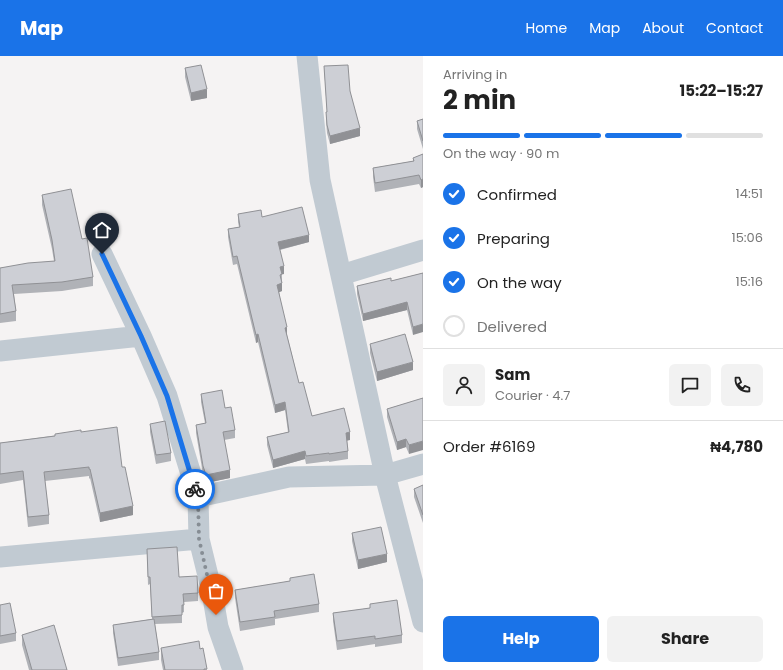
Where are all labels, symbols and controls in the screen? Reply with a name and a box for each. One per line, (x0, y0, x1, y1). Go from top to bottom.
text: Map (20, 15, 63, 42)
text: Home (525, 18, 567, 38)
text: Map (589, 18, 620, 38)
text: About (642, 18, 684, 38)
text: Contact (706, 18, 763, 38)
text: Arriving in (443, 65, 507, 84)
text: 15:22–15:27 (680, 80, 763, 101)
text: 2 min (443, 82, 516, 118)
text: On the way · 90 m (443, 144, 559, 163)
icon: check (443, 183, 465, 205)
text: Confirmed (477, 184, 557, 205)
text: 14:51 (736, 184, 763, 203)
pin (85, 213, 119, 254)
icon: home (91, 219, 113, 241)
icon: check (443, 227, 465, 249)
text: Preparing (477, 228, 550, 249)
text: 15:06 (731, 228, 763, 247)
icon: check (443, 271, 465, 293)
text: On the way (477, 272, 562, 293)
text: 15:16 (735, 272, 763, 291)
text: Delivered (477, 316, 547, 337)
button: person (443, 364, 485, 406)
text: Sam (495, 364, 530, 385)
button: chat (669, 364, 711, 406)
button: phone (721, 364, 763, 406)
text: Courier · 4.7 (495, 386, 570, 405)
text: Order #6169 (443, 436, 535, 457)
text: ₦4,780 (710, 436, 763, 457)
courier (175, 469, 215, 509)
icon: bike (184, 478, 206, 500)
pin (199, 574, 233, 615)
icon: bag (205, 580, 227, 602)
button: Help (443, 616, 599, 662)
button: Share (607, 616, 763, 662)

